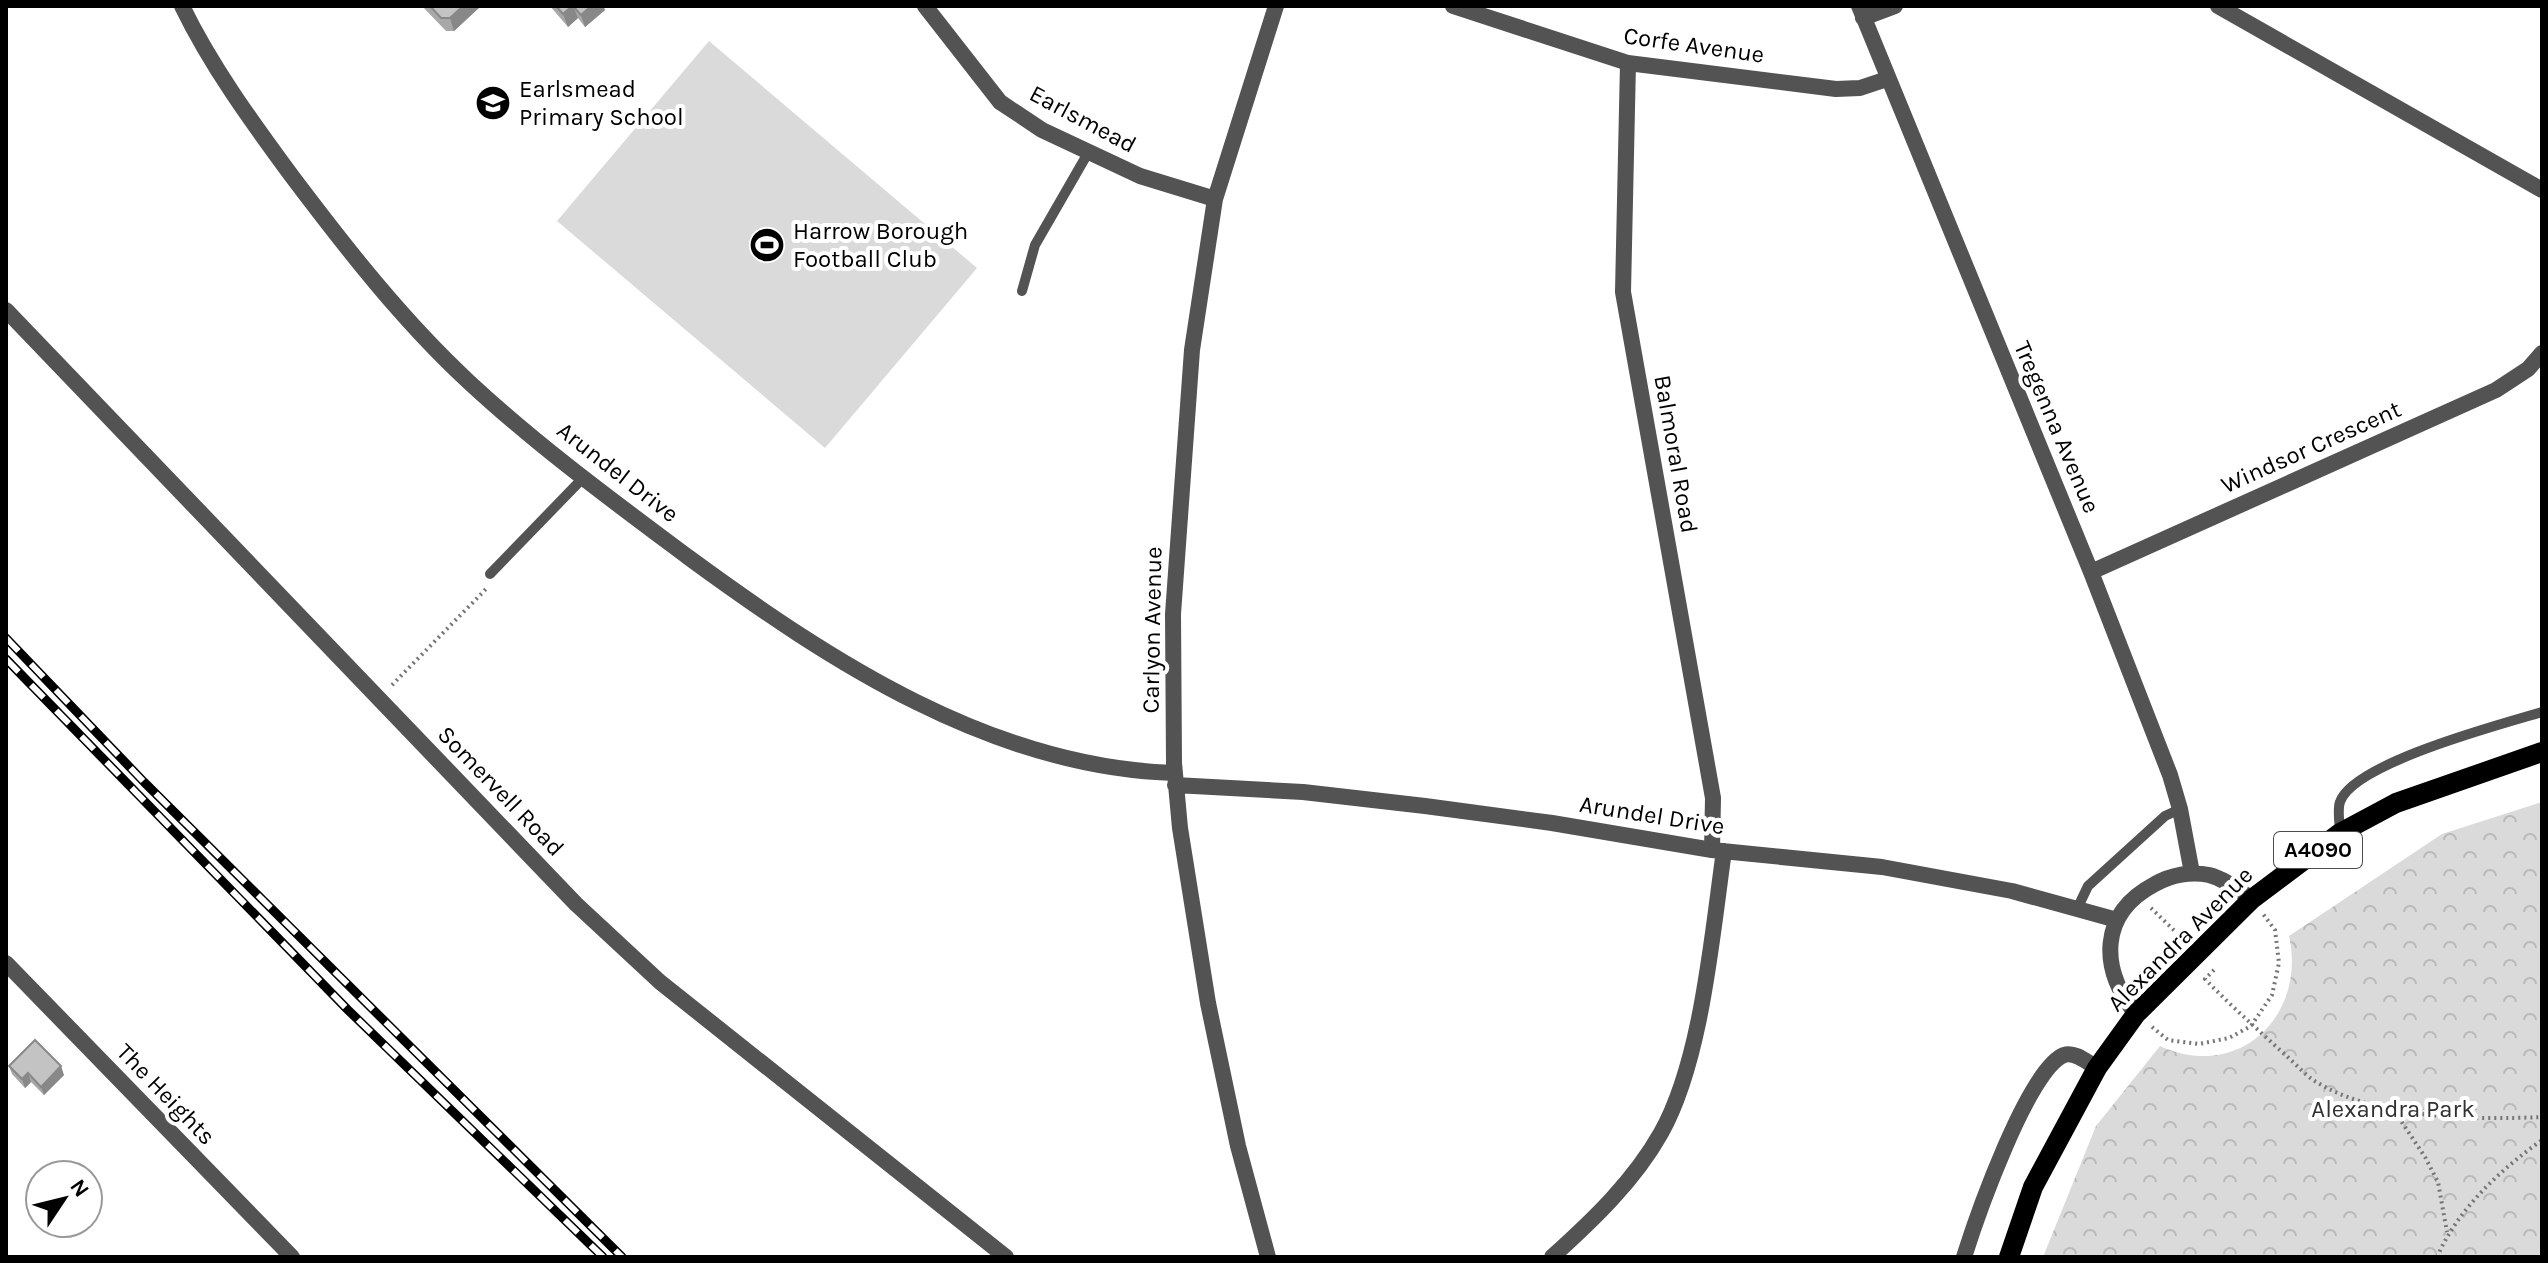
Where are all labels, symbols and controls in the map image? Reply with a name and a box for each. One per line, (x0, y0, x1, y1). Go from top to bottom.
street label: Corfe Avenue (1622, 21, 1766, 69)
place label: Earlsmead Primary School (519, 75, 684, 131)
street label: Earlsmead (1025, 79, 1141, 159)
school or university icon: Earlsmead Primary School (474, 84, 512, 122)
place label: Harrow Borough Football Club (793, 217, 968, 273)
sports icon: Harrow Borough Football Club (748, 226, 786, 264)
street label: Tregenna Avenue (2008, 337, 2106, 517)
street label: Balmoral Road (1648, 373, 1704, 535)
street label: Windsor Crescent (2217, 395, 2405, 499)
street label: Arundel Drive (552, 416, 684, 528)
street label: Carlyon Avenue (1137, 546, 1167, 714)
street label: Somervell Road (432, 720, 570, 862)
street label: Arundel Drive (1577, 790, 1727, 840)
road number: A4090 (2274, 832, 2362, 868)
street label: Alexandra Avenue (2102, 861, 2258, 1017)
street label: The Heights (111, 1038, 221, 1150)
park label: Alexandra Park (2311, 1095, 2475, 1123)
north arrow (24, 1159, 104, 1239)
text: N (64, 1174, 95, 1202)

